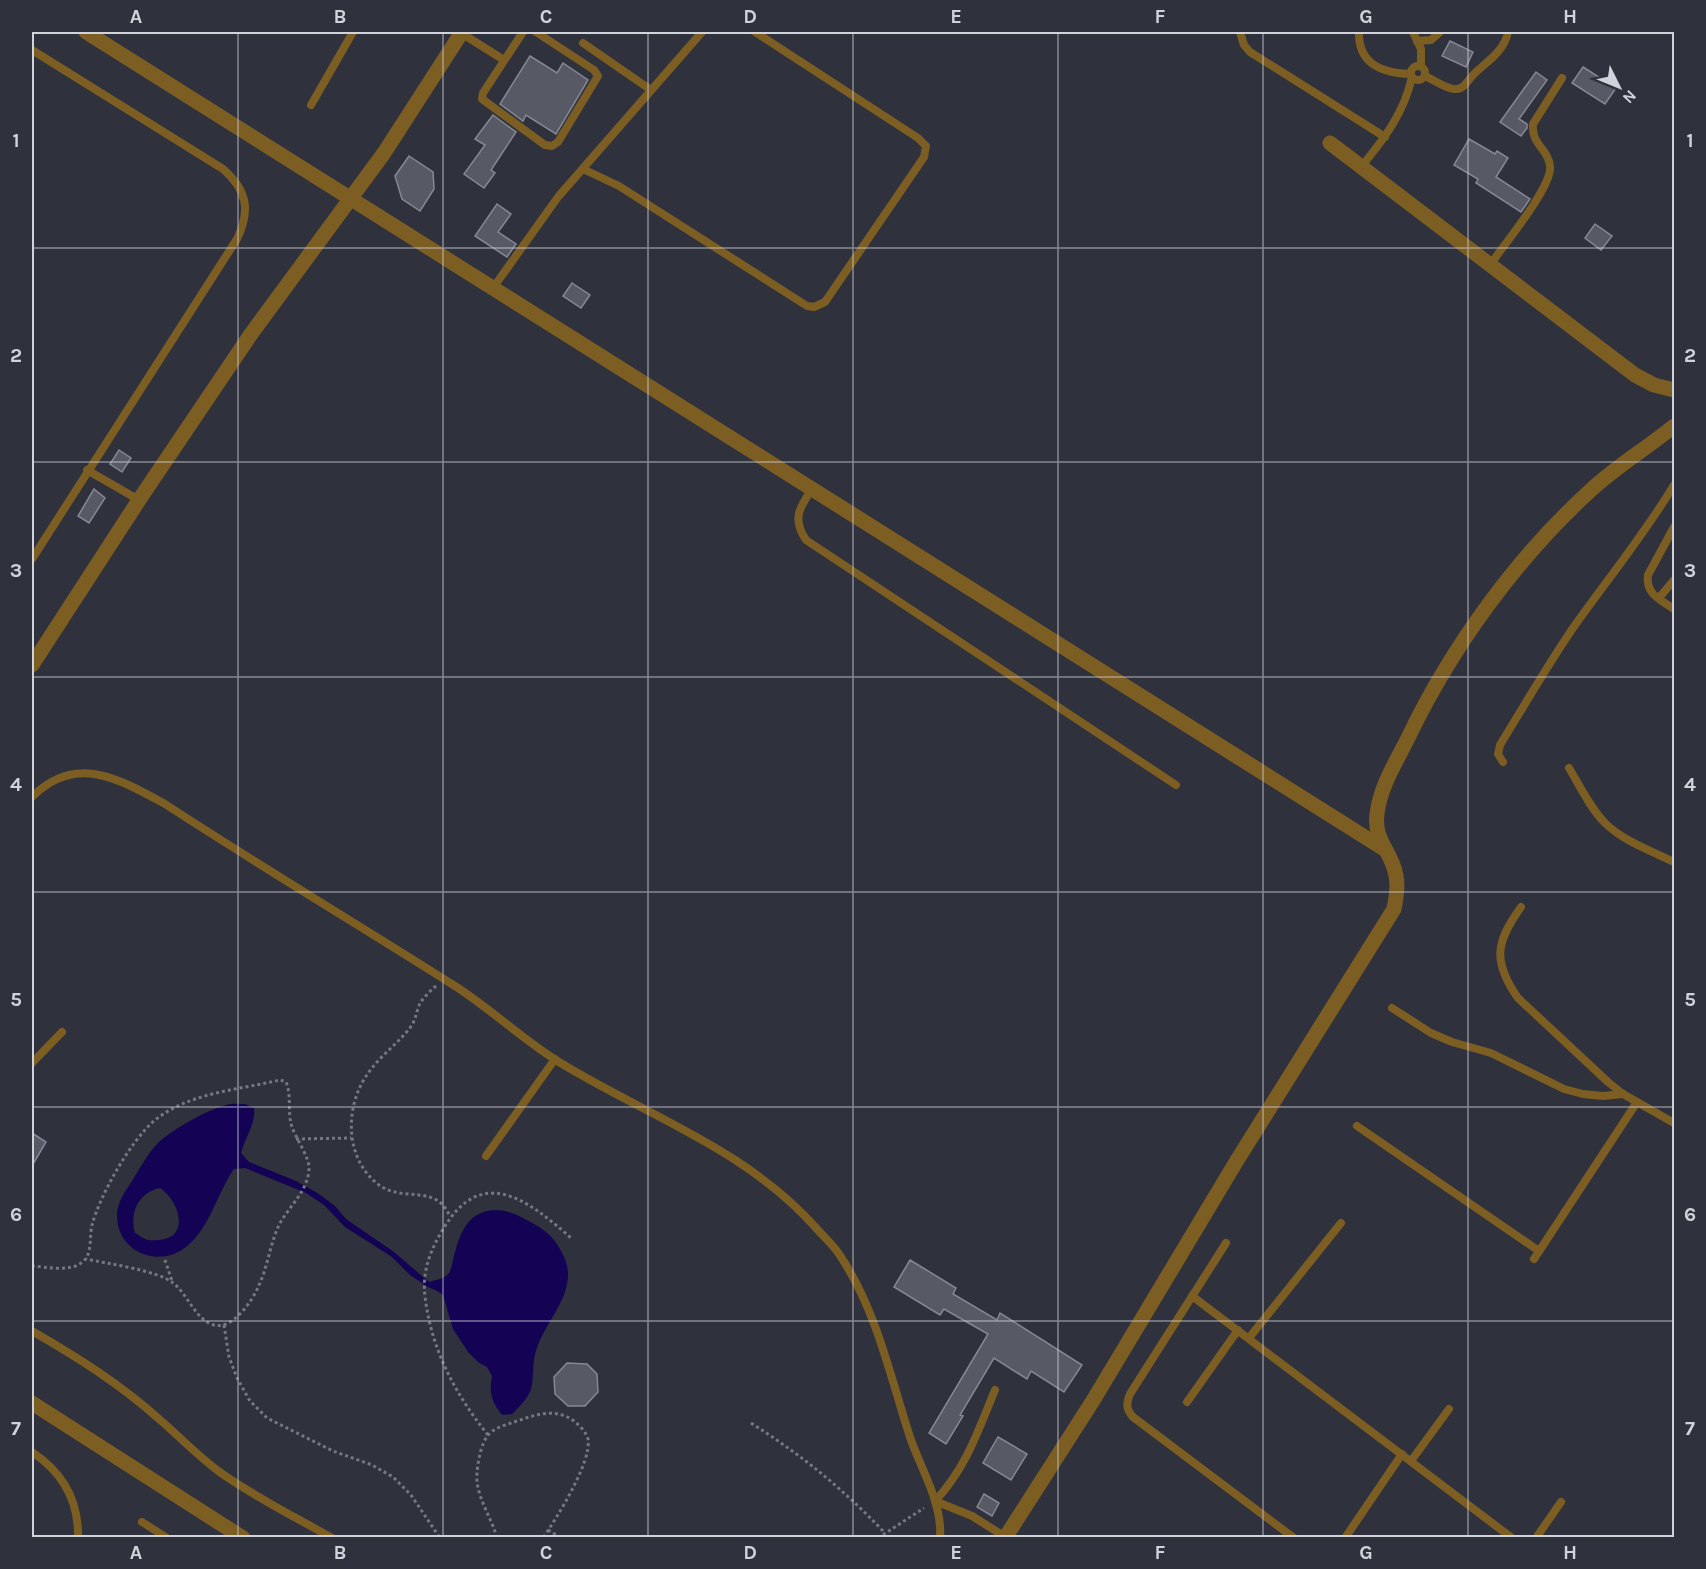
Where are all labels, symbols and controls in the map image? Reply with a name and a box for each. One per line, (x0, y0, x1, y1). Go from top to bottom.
text: A (130, 5, 143, 28)
text: B (334, 5, 346, 28)
text: C (540, 5, 552, 28)
text: D (743, 5, 757, 28)
text: E (950, 5, 962, 28)
text: F (1155, 5, 1166, 28)
text: G (1359, 5, 1373, 28)
text: H (1563, 5, 1577, 28)
north arrow (1589, 57, 1649, 117)
text: N (1619, 86, 1640, 108)
text: 1 (12, 129, 20, 152)
text: 1 (1686, 129, 1694, 152)
text: 2 (10, 344, 22, 367)
text: 2 (1684, 344, 1696, 367)
text: 3 (10, 559, 22, 582)
text: 3 (1684, 559, 1696, 582)
text: 4 (10, 773, 22, 796)
text: 4 (1684, 773, 1696, 796)
text: 5 (10, 988, 22, 1011)
text: 5 (1684, 988, 1696, 1011)
text: 6 (10, 1203, 22, 1226)
text: 6 (1684, 1203, 1696, 1226)
text: 7 (11, 1417, 21, 1440)
text: 7 (1685, 1417, 1695, 1440)
text: A (130, 1541, 143, 1564)
text: B (334, 1541, 346, 1564)
text: C (540, 1541, 552, 1564)
text: D (743, 1541, 757, 1564)
text: E (950, 1541, 962, 1564)
text: F (1155, 1541, 1166, 1564)
text: G (1359, 1541, 1373, 1564)
text: H (1563, 1541, 1577, 1564)

